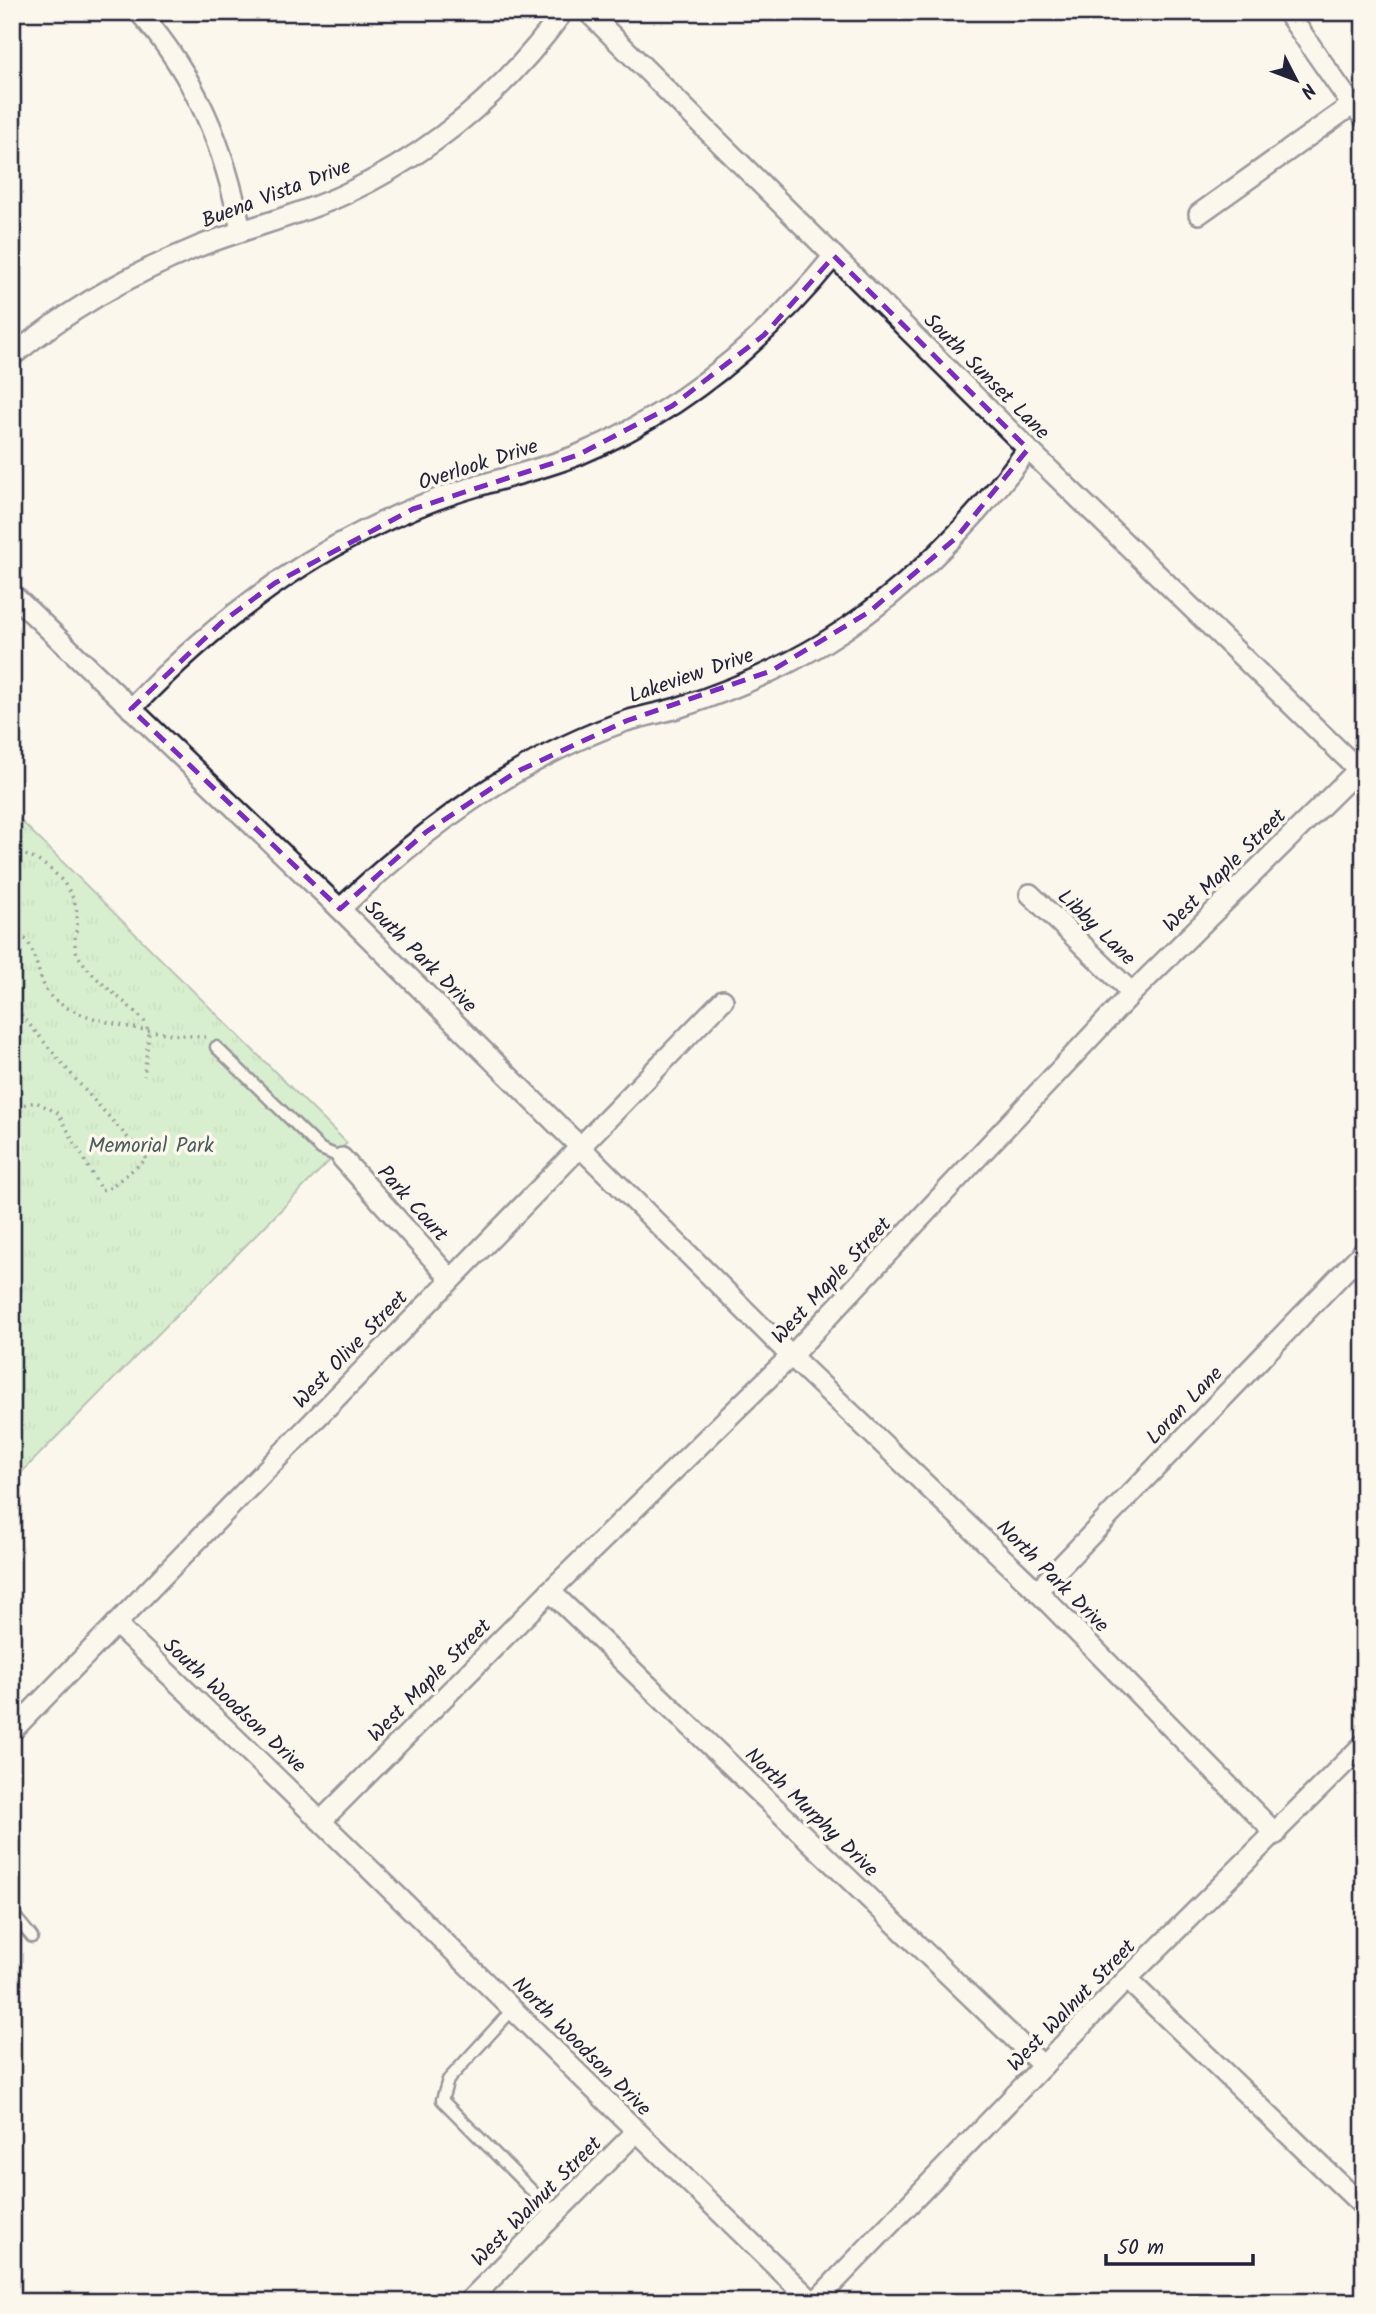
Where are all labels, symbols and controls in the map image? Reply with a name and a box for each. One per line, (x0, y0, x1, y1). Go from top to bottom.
north arrow (1260, 46, 1330, 116)
text: N (1292, 76, 1322, 105)
street label: Buena Vista Drive (197, 151, 357, 238)
street label: South Sunset Lane (915, 306, 1057, 448)
street label: Overlook Drive (414, 430, 543, 500)
street label: Lakeview Drive (625, 639, 759, 713)
street label: West Maple Street (1155, 801, 1295, 941)
street label: Libby Lane (1049, 882, 1143, 975)
street label: South Park Drive (356, 893, 485, 1022)
park label: Memorial Park (88, 1130, 214, 1163)
street label: Park Court (368, 1158, 456, 1251)
street label: West Maple Street (764, 1209, 901, 1352)
street label: West Olive Street (286, 1282, 417, 1417)
street label: Loran Lane (1139, 1358, 1232, 1453)
street label: North Park Drive (988, 1513, 1117, 1642)
street label: West Maple Street (360, 1611, 500, 1751)
street label: South Woodson Drive (155, 1630, 314, 1782)
street label: North Murphy Drive (736, 1740, 886, 1886)
street label: West Walnut Street (1000, 1931, 1145, 2080)
street label: North Woodson Drive (503, 1970, 659, 2125)
street label: West Walnut Street (464, 2128, 611, 2275)
scale bar (1106, 2223, 1254, 2267)
text: 50 m (1117, 2232, 1164, 2265)

